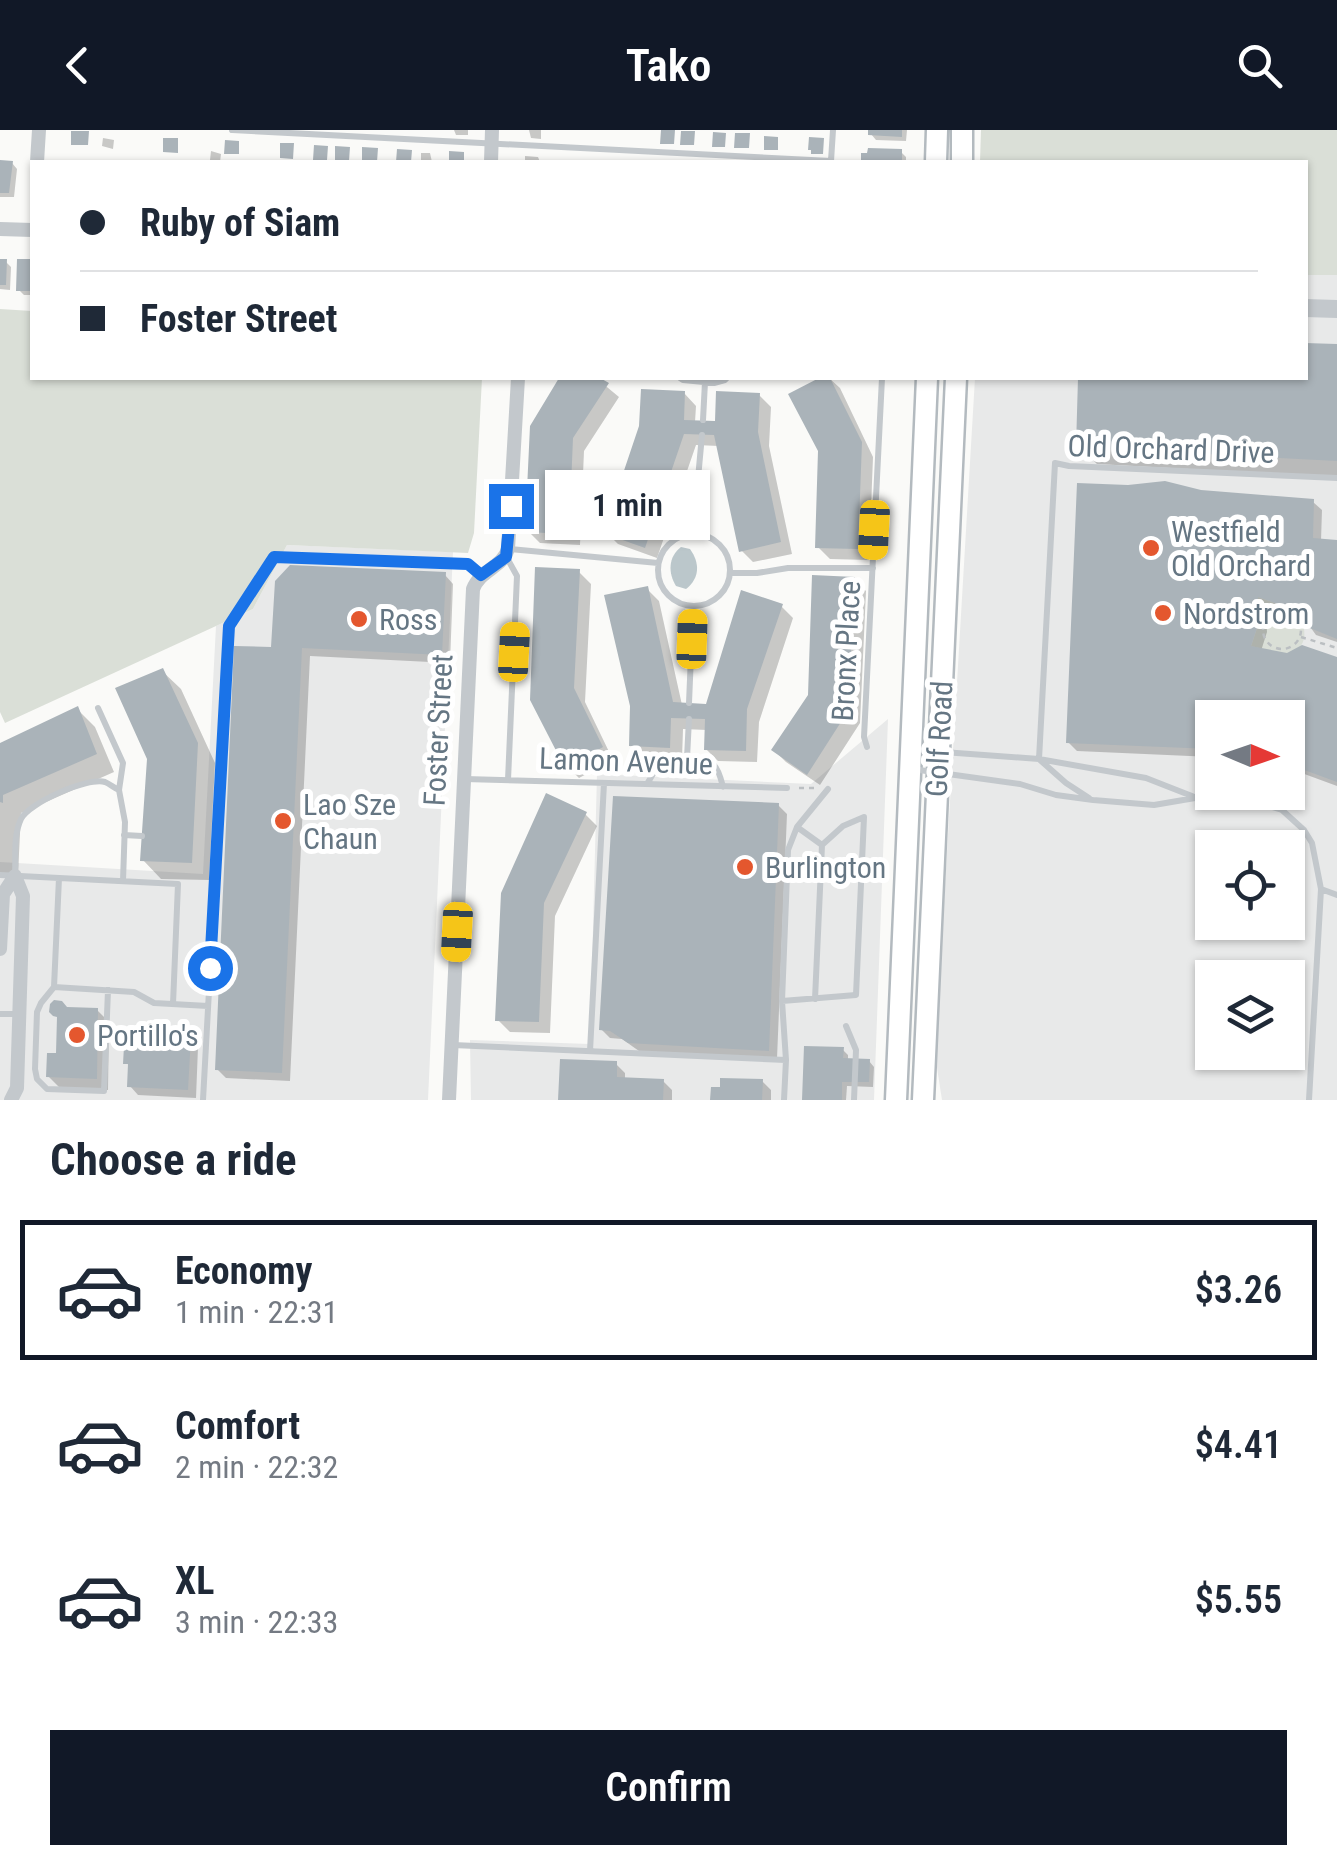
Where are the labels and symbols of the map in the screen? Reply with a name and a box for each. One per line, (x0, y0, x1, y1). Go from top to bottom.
street label: Old Orchard Drive (1067, 428, 1275, 470)
callout: 1 min (546, 471, 711, 541)
route end (489, 484, 534, 529)
car (857, 499, 891, 561)
place label: Westfield Old Orchard (1171, 514, 1311, 583)
marker: Westfield Old Orchard (1140, 537, 1162, 559)
street label: Bronx Place (825, 580, 867, 722)
place label: Nordstrom (1183, 596, 1309, 631)
place label: Ross (379, 602, 437, 637)
marker: Nordstrom (1152, 602, 1174, 624)
marker: Ross (348, 608, 370, 630)
car (676, 608, 708, 670)
car (497, 621, 531, 683)
street label: Foster Street (417, 653, 459, 807)
street label: Golf Road (918, 680, 960, 798)
north arrow (1195, 700, 1305, 810)
street label: Lamon Avenue (538, 740, 714, 782)
place label: Lao Sze Chaun (303, 787, 396, 856)
marker: Lao Sze Chaun (272, 810, 294, 832)
place label: Burlington (765, 850, 886, 885)
marker: Burlington (734, 856, 756, 878)
car (440, 901, 474, 963)
route start (188, 946, 233, 991)
place label: Portillo's (97, 1018, 199, 1053)
marker: Portillo's (66, 1024, 88, 1046)

